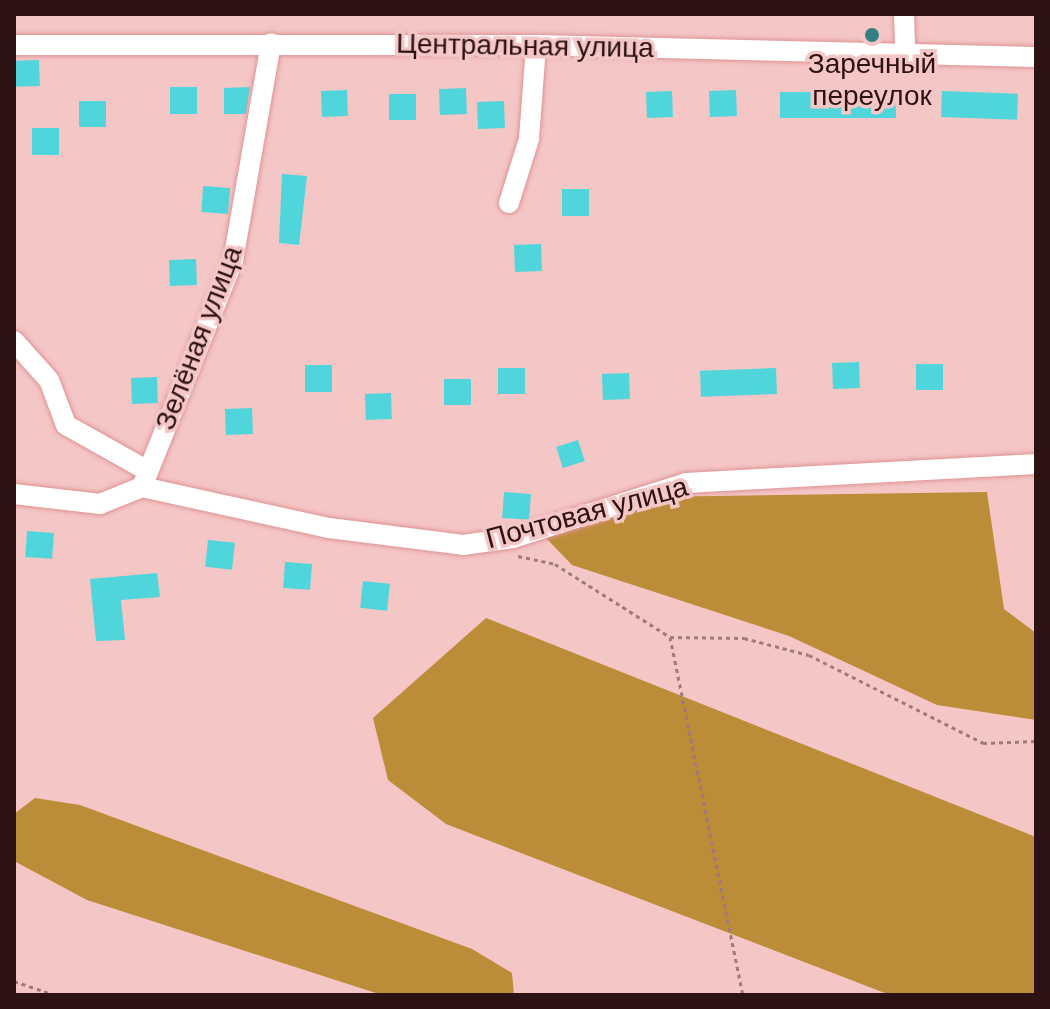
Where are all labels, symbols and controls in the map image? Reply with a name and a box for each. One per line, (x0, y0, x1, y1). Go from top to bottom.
marker: Заречный переулок (863, 26, 881, 44)
street label: Центральная улица (396, 27, 654, 65)
place label: Заречный переулок (808, 47, 936, 113)
street label: Зелёная улица (148, 241, 250, 435)
street label: Почтовая улица (482, 470, 692, 556)

